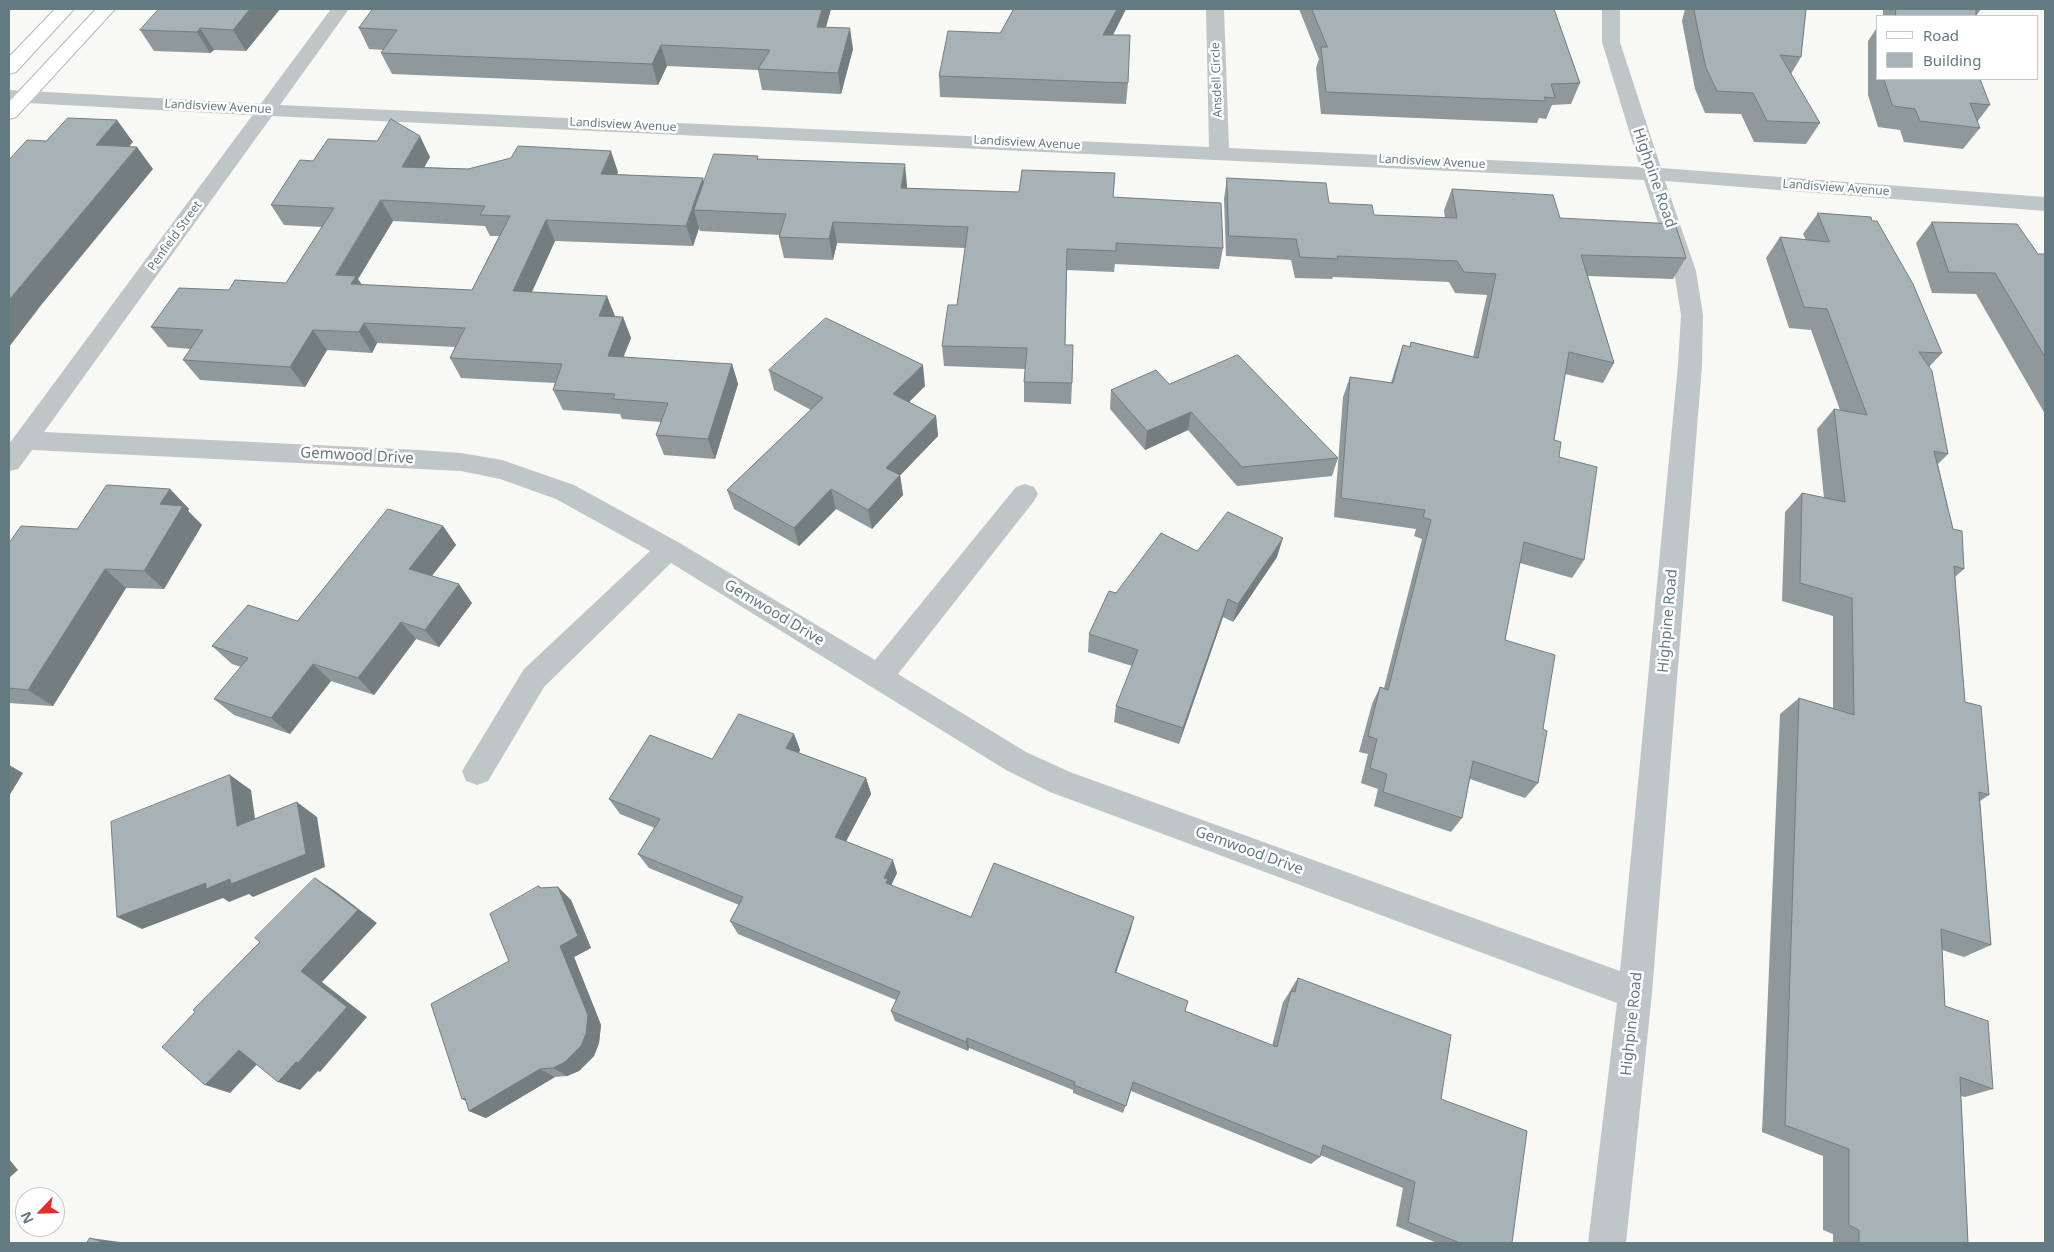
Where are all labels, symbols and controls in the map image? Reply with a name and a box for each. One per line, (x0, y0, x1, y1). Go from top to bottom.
legend (1876, 15, 2039, 80)
text: Road (1923, 25, 1959, 45)
street label: Ansdell Circle (1208, 42, 1226, 118)
text: Building (1923, 50, 1981, 70)
street label: Landisview Avenue (164, 97, 272, 117)
street label: Landisview Avenue (569, 115, 677, 135)
street label: Highpine Road (1629, 126, 1679, 230)
street label: Landisview Avenue (973, 133, 1081, 153)
street label: Landisview Avenue (1378, 152, 1486, 172)
street label: Landisview Avenue (1782, 177, 1890, 199)
street label: Penfield Street (145, 198, 205, 274)
street label: Gemwood Drive (300, 444, 414, 468)
street label: Highpine Road (1654, 568, 1682, 674)
street label: Gemwood Drive (721, 576, 827, 650)
street label: Gemwood Drive (1193, 823, 1305, 879)
street label: Highpine Road (1618, 971, 1646, 1077)
north arrow (15, 1187, 65, 1237)
text: N (16, 1209, 38, 1227)

